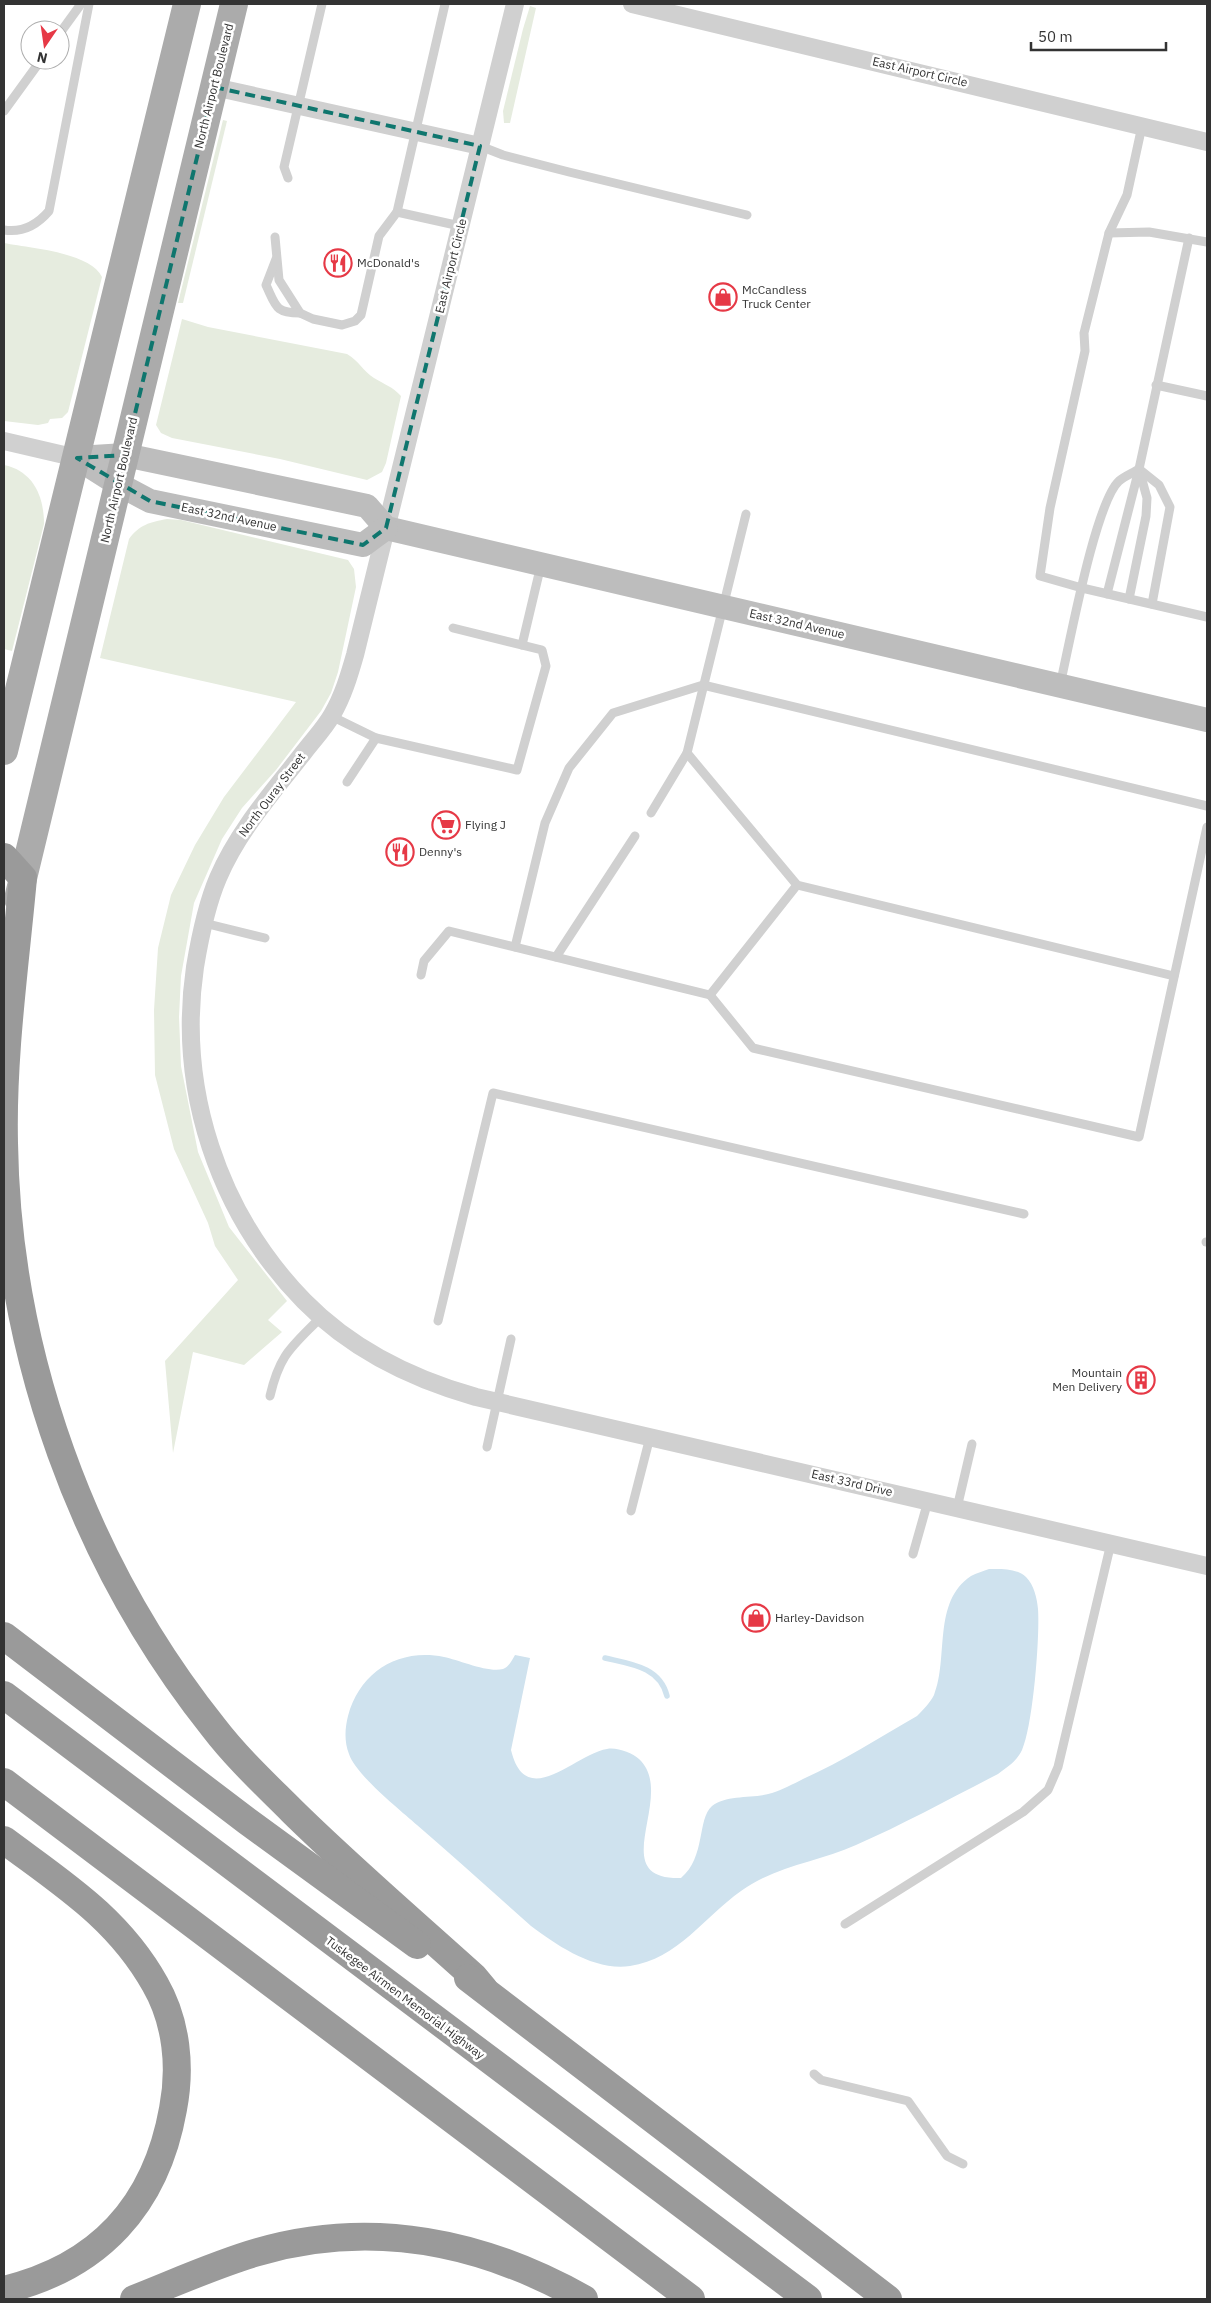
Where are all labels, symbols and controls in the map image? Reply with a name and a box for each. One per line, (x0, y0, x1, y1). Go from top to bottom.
north arrow (20, 20, 70, 70)
scale bar (1031, 20, 1166, 52)
street label: North Airport Boulevard (191, 22, 236, 150)
text: 50 m (1038, 27, 1073, 46)
text: N (35, 48, 49, 68)
street label: East Airport Circle (871, 53, 970, 90)
street label: East Airport Circle (431, 217, 470, 315)
restaurant icon: McDonald's (323, 248, 353, 278)
place label: McDonald's (357, 255, 420, 270)
shop icon: McCandless Truck Center (708, 282, 738, 312)
place label: McCandless Truck Center (742, 282, 811, 311)
street label: North Airport Boulevard (97, 416, 140, 544)
street label: East 32nd Avenue (180, 499, 279, 534)
street label: East 32nd Avenue (748, 605, 847, 642)
street label: North Ouray Street (235, 750, 308, 840)
supermarket icon: Flying J (431, 810, 461, 840)
place label: Flying J (465, 817, 506, 832)
restaurant icon: Denny's (385, 837, 415, 867)
place label: Denny's (419, 844, 462, 859)
place label: Mountain Men Delivery (1052, 1365, 1122, 1394)
building icon: Mountain Men Delivery (1126, 1365, 1156, 1395)
street label: East 33rd Drive (810, 1466, 894, 1499)
shop icon: Harley-Davidson (741, 1603, 771, 1633)
place label: Harley-Davidson (775, 1610, 864, 1625)
street label: Tuskegee Airmen Memorial Highway (323, 1933, 488, 2062)

